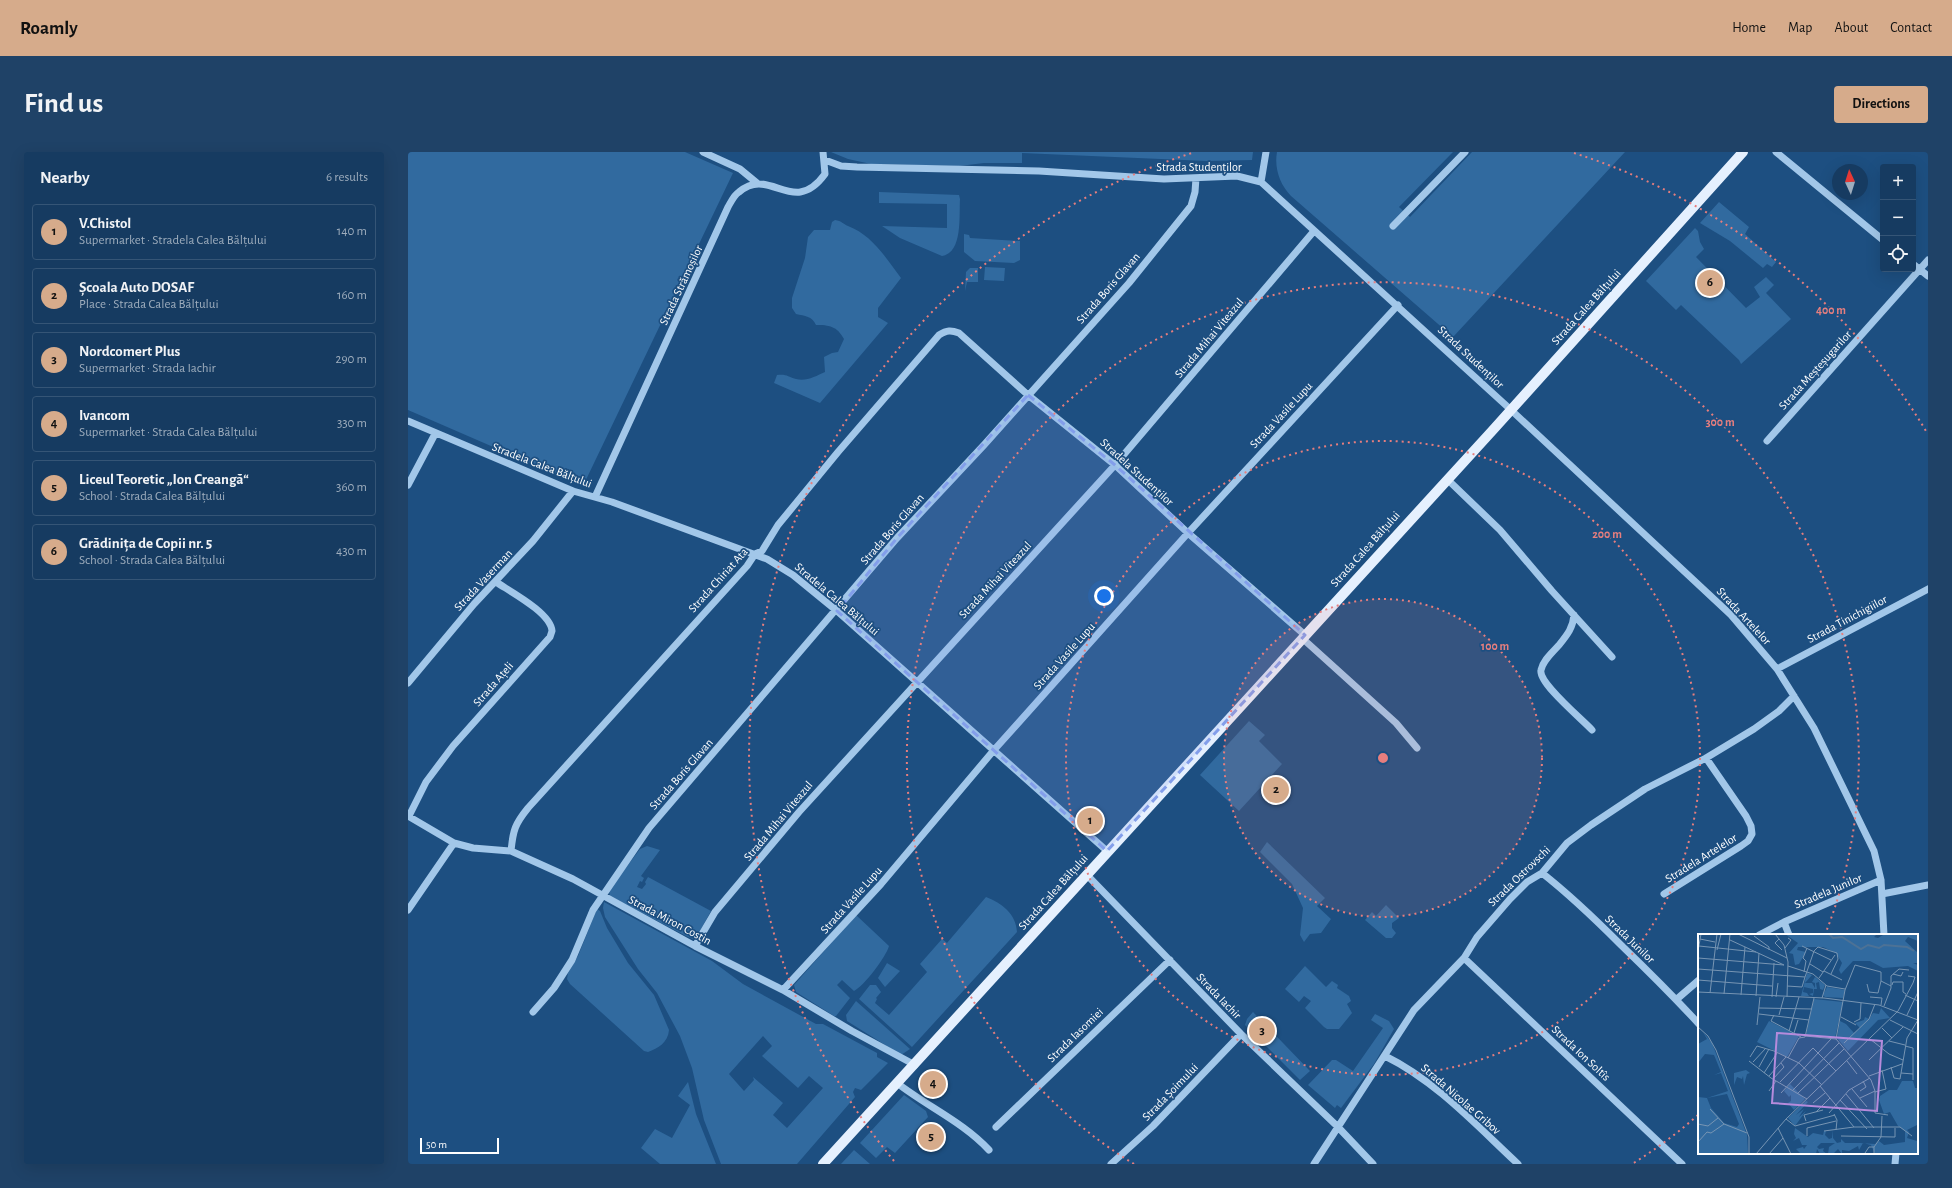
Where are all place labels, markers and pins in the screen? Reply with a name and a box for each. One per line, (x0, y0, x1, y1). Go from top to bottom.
pin: 6 (1697, 268, 1723, 298)
centre of rings (1376, 751, 1390, 765)
pin: 2 (1263, 775, 1289, 805)
pin: 1 (1077, 806, 1103, 836)
pin: 3 (1249, 1016, 1275, 1046)
pin: 4 (920, 1069, 946, 1099)
pin: 5 (918, 1122, 944, 1152)

